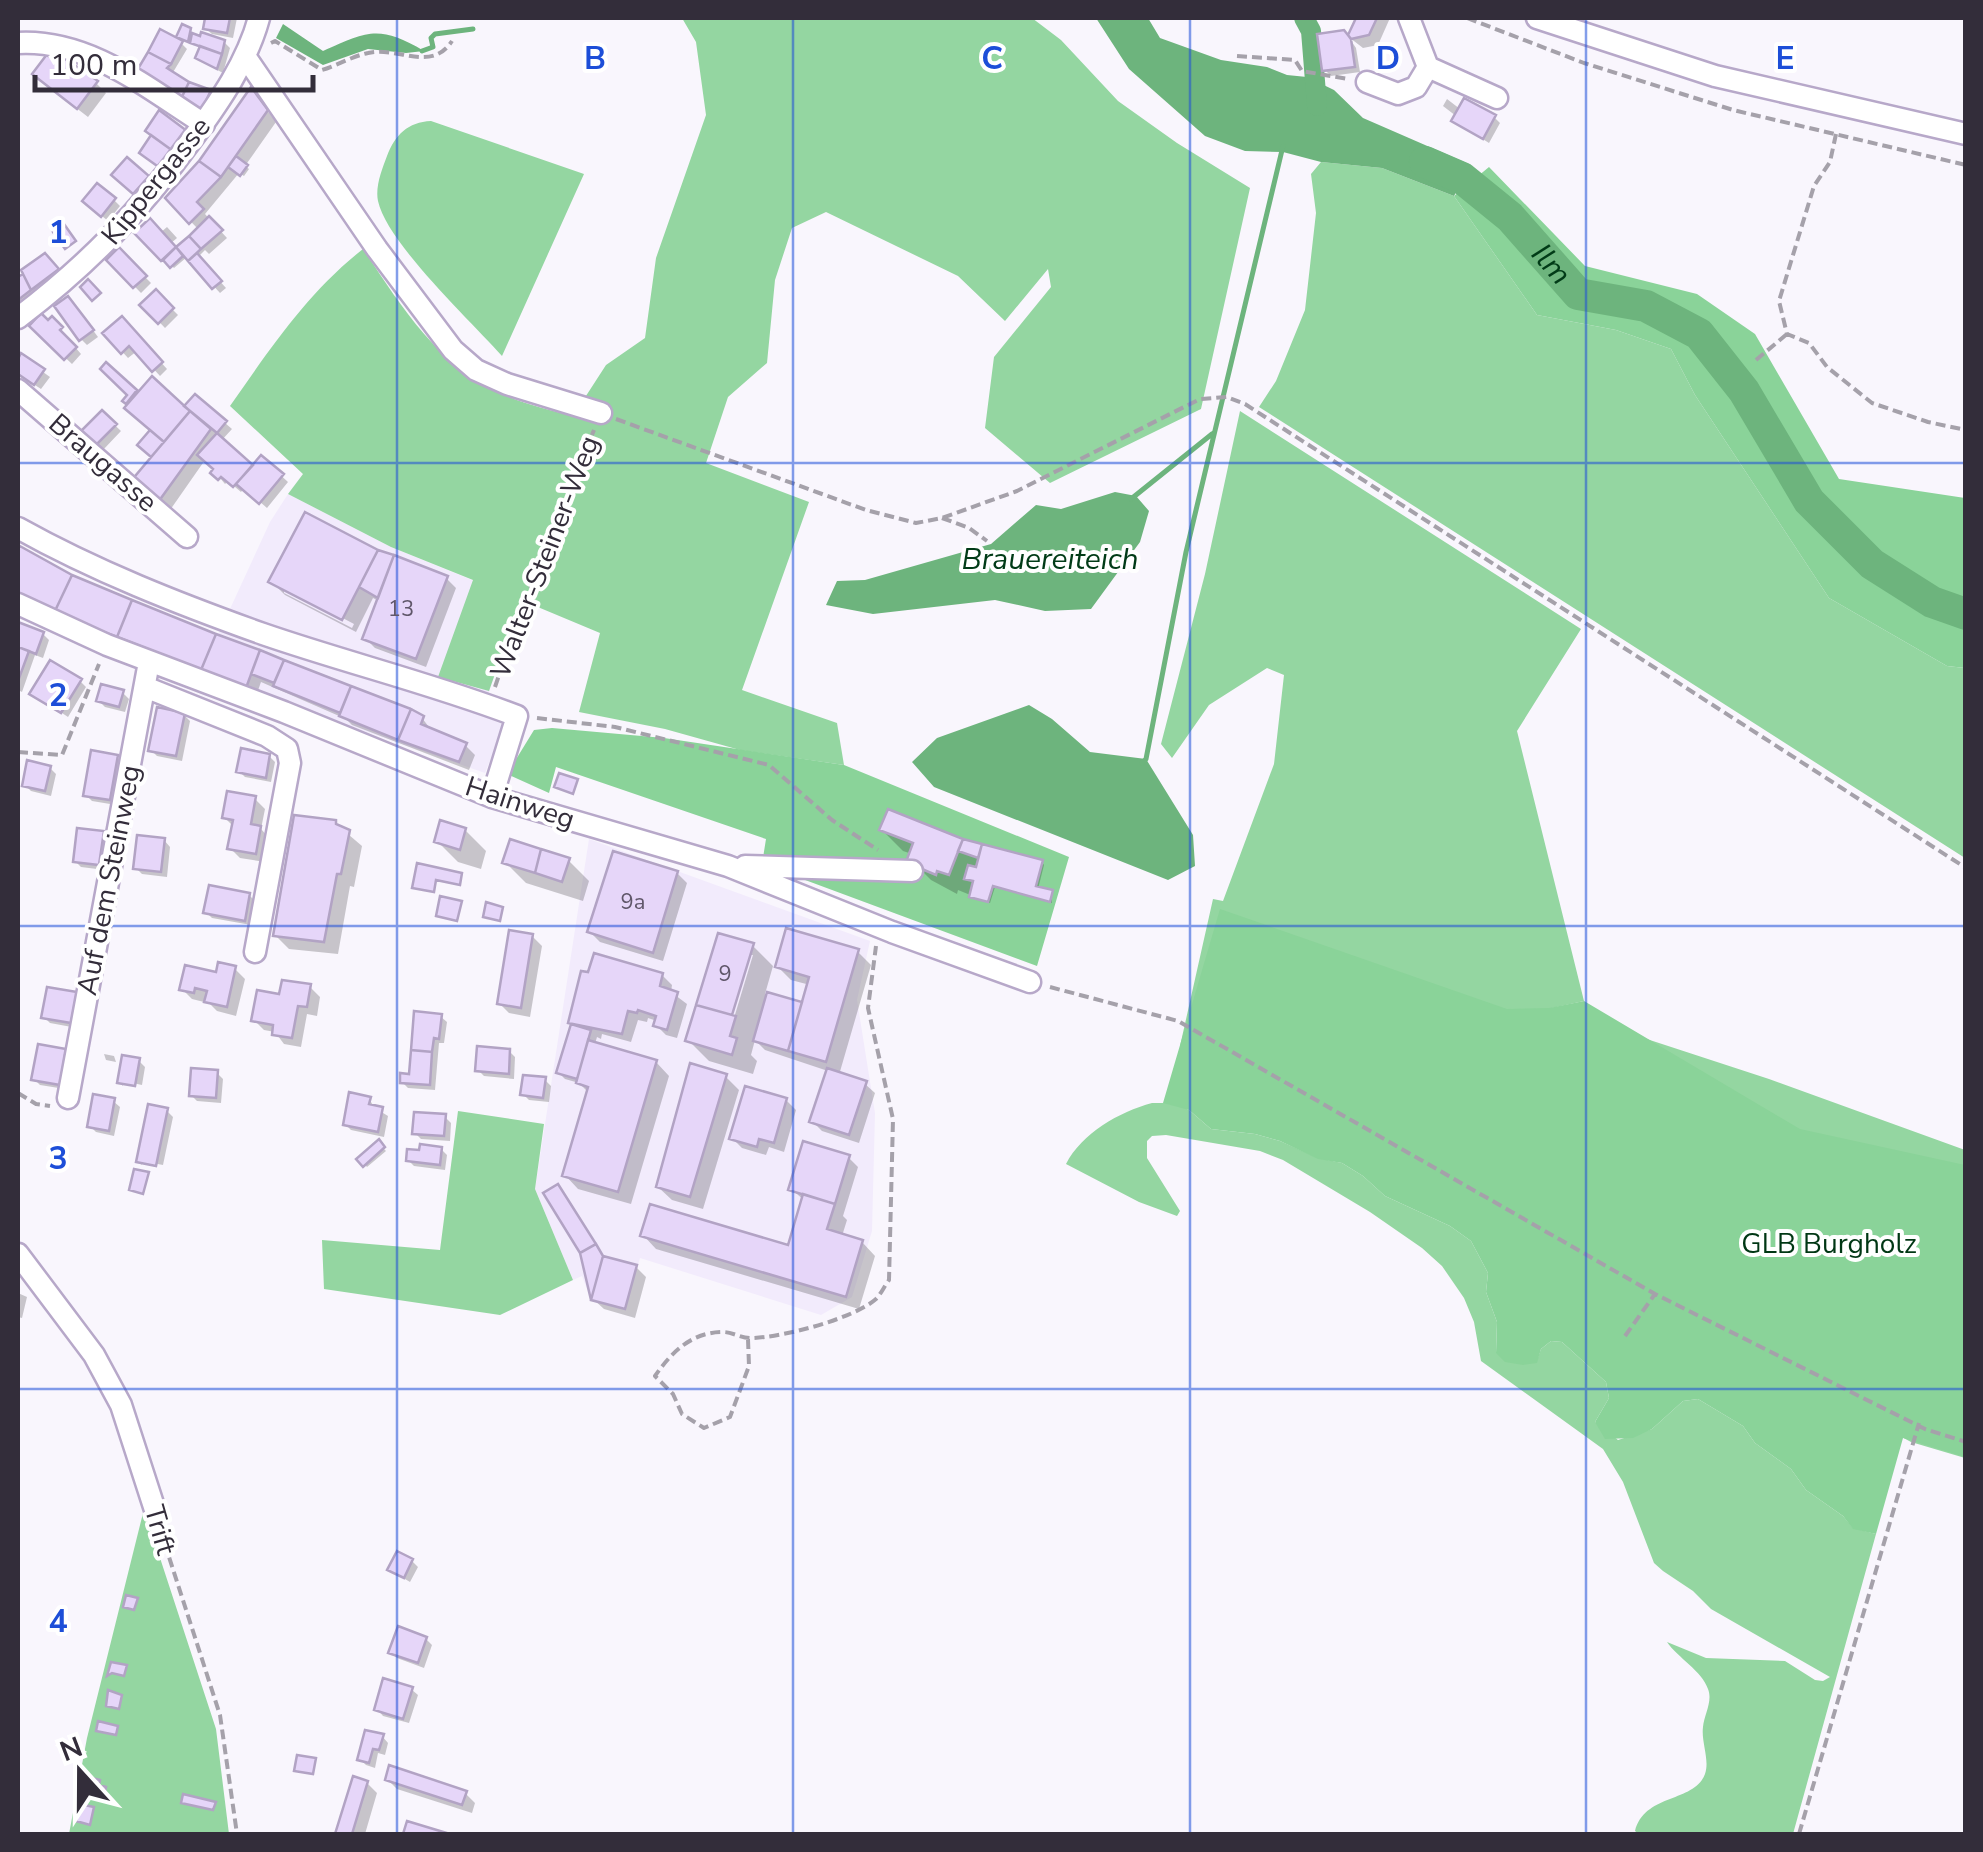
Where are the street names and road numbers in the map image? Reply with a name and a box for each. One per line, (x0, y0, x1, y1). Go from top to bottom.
street label: Kippergasse (93, 109, 219, 253)
street label: Braugasse (41, 405, 165, 521)
street label: Walter-Steiner-Weg (481, 430, 609, 684)
street label: Auf dem Steinweg (68, 762, 150, 998)
street label: Hainweg (460, 767, 580, 839)
street label: Trift (135, 1501, 185, 1559)

